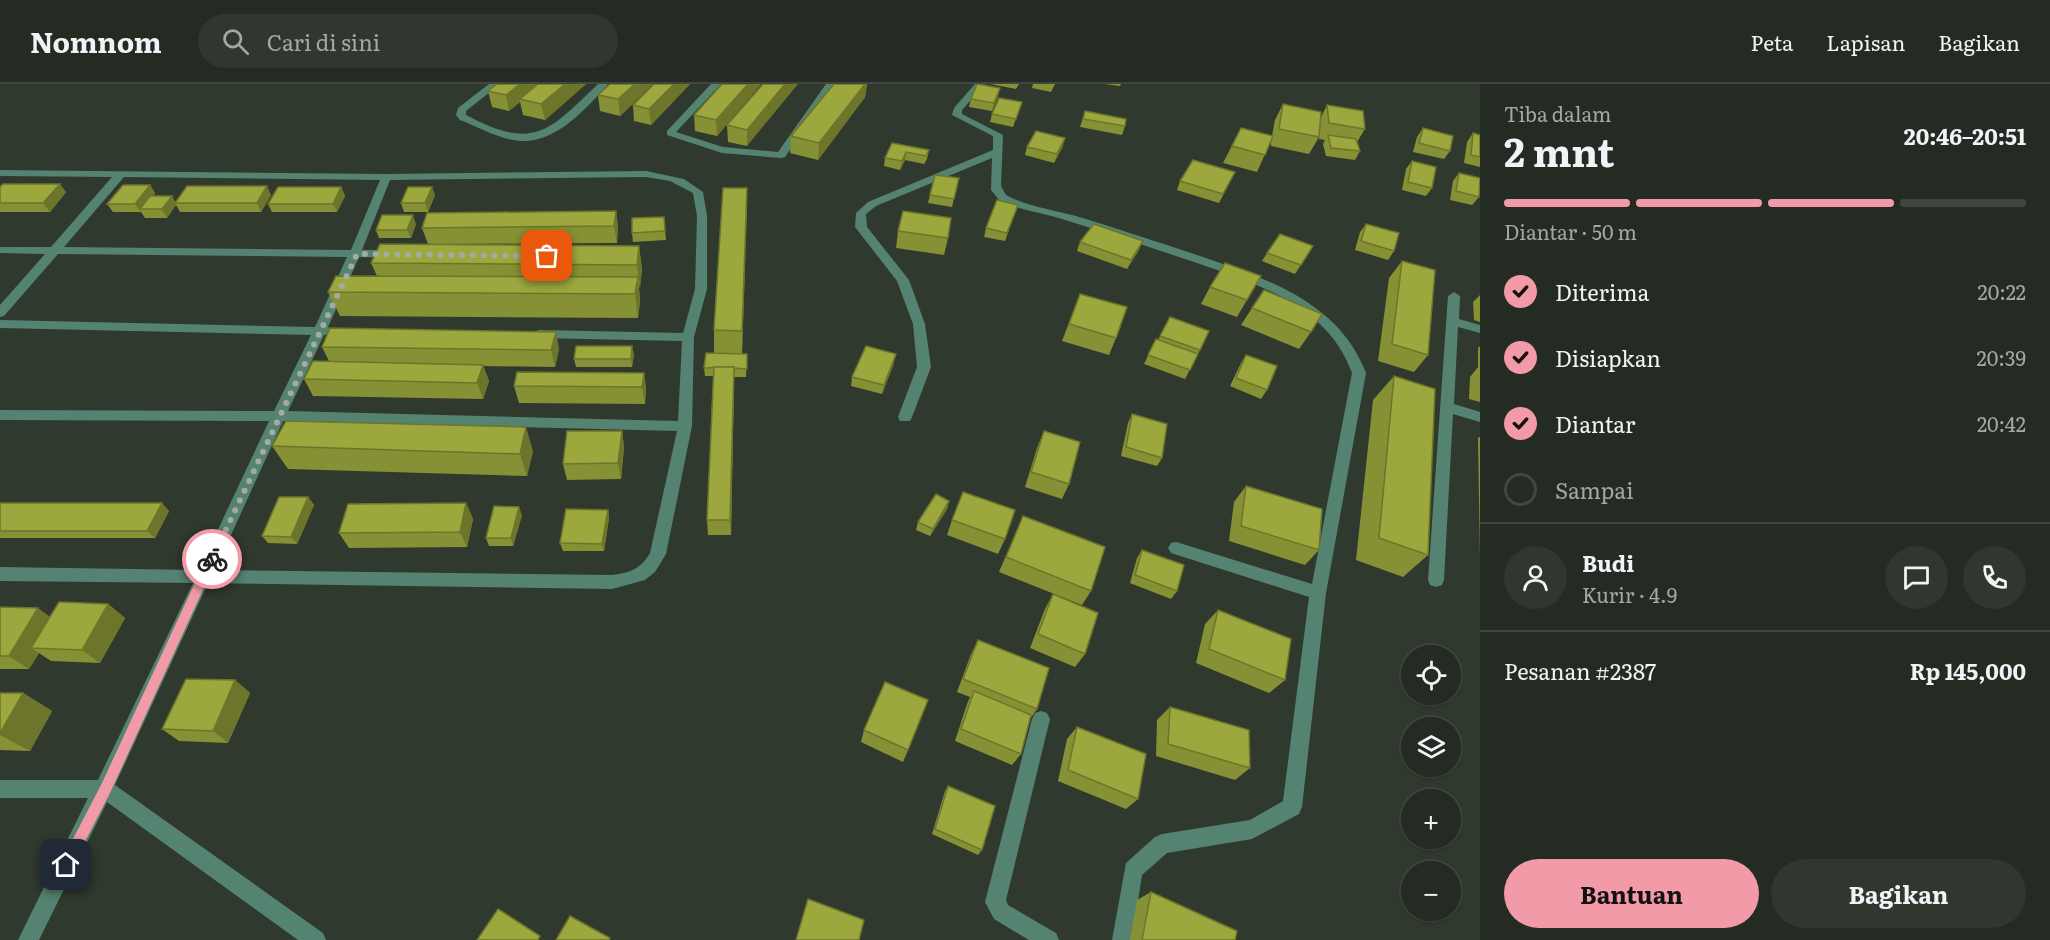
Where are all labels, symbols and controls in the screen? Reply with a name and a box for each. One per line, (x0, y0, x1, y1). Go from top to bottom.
search box (198, 14, 618, 68)
text: Nomnom (30, 20, 162, 62)
icon: search (219, 25, 252, 58)
text: Cari di sini (267, 25, 380, 58)
text: Peta (1751, 26, 1793, 57)
text: Lapisan (1826, 26, 1905, 57)
text: Bagikan (1938, 26, 2020, 57)
text: Tiba dalam (1504, 98, 1611, 128)
text: 20:46–20:51 (1904, 119, 2026, 152)
text: 2 mnt (1504, 121, 1615, 179)
text: Diantar · 50 m (1504, 216, 1637, 246)
pin (521, 230, 572, 281)
icon: bag (530, 239, 563, 272)
icon: check (1504, 275, 1537, 308)
text: Diterima (1555, 275, 1649, 308)
text: 20:22 (1978, 276, 2026, 306)
icon: check (1504, 341, 1537, 374)
text: Disiapkan (1555, 341, 1661, 374)
text: 20:39 (1977, 342, 2026, 372)
icon: check (1504, 407, 1537, 440)
text: Diantar (1555, 407, 1635, 440)
text: 20:42 (1977, 408, 2026, 438)
text: Sampai (1555, 473, 1633, 506)
courier (182, 529, 242, 589)
icon: bike (196, 543, 229, 576)
button: person (1504, 546, 1567, 609)
text: Budi (1582, 546, 1634, 579)
button: chat (1885, 546, 1948, 609)
button: phone (1963, 546, 2026, 609)
text: Kurir · 4.9 (1582, 579, 1677, 609)
map controls (1401, 645, 1461, 921)
button: locate (1401, 645, 1461, 705)
text: Pesanan #2387 (1504, 654, 1656, 687)
text: Rp 145,000 (1910, 654, 2026, 687)
button: layers (1401, 717, 1461, 777)
button: + (1401, 789, 1461, 849)
pin (40, 839, 91, 890)
icon: home (49, 848, 82, 881)
button: Bantuan (1504, 859, 1759, 928)
button: Bagikan (1771, 859, 2026, 928)
button: − (1401, 861, 1461, 921)

